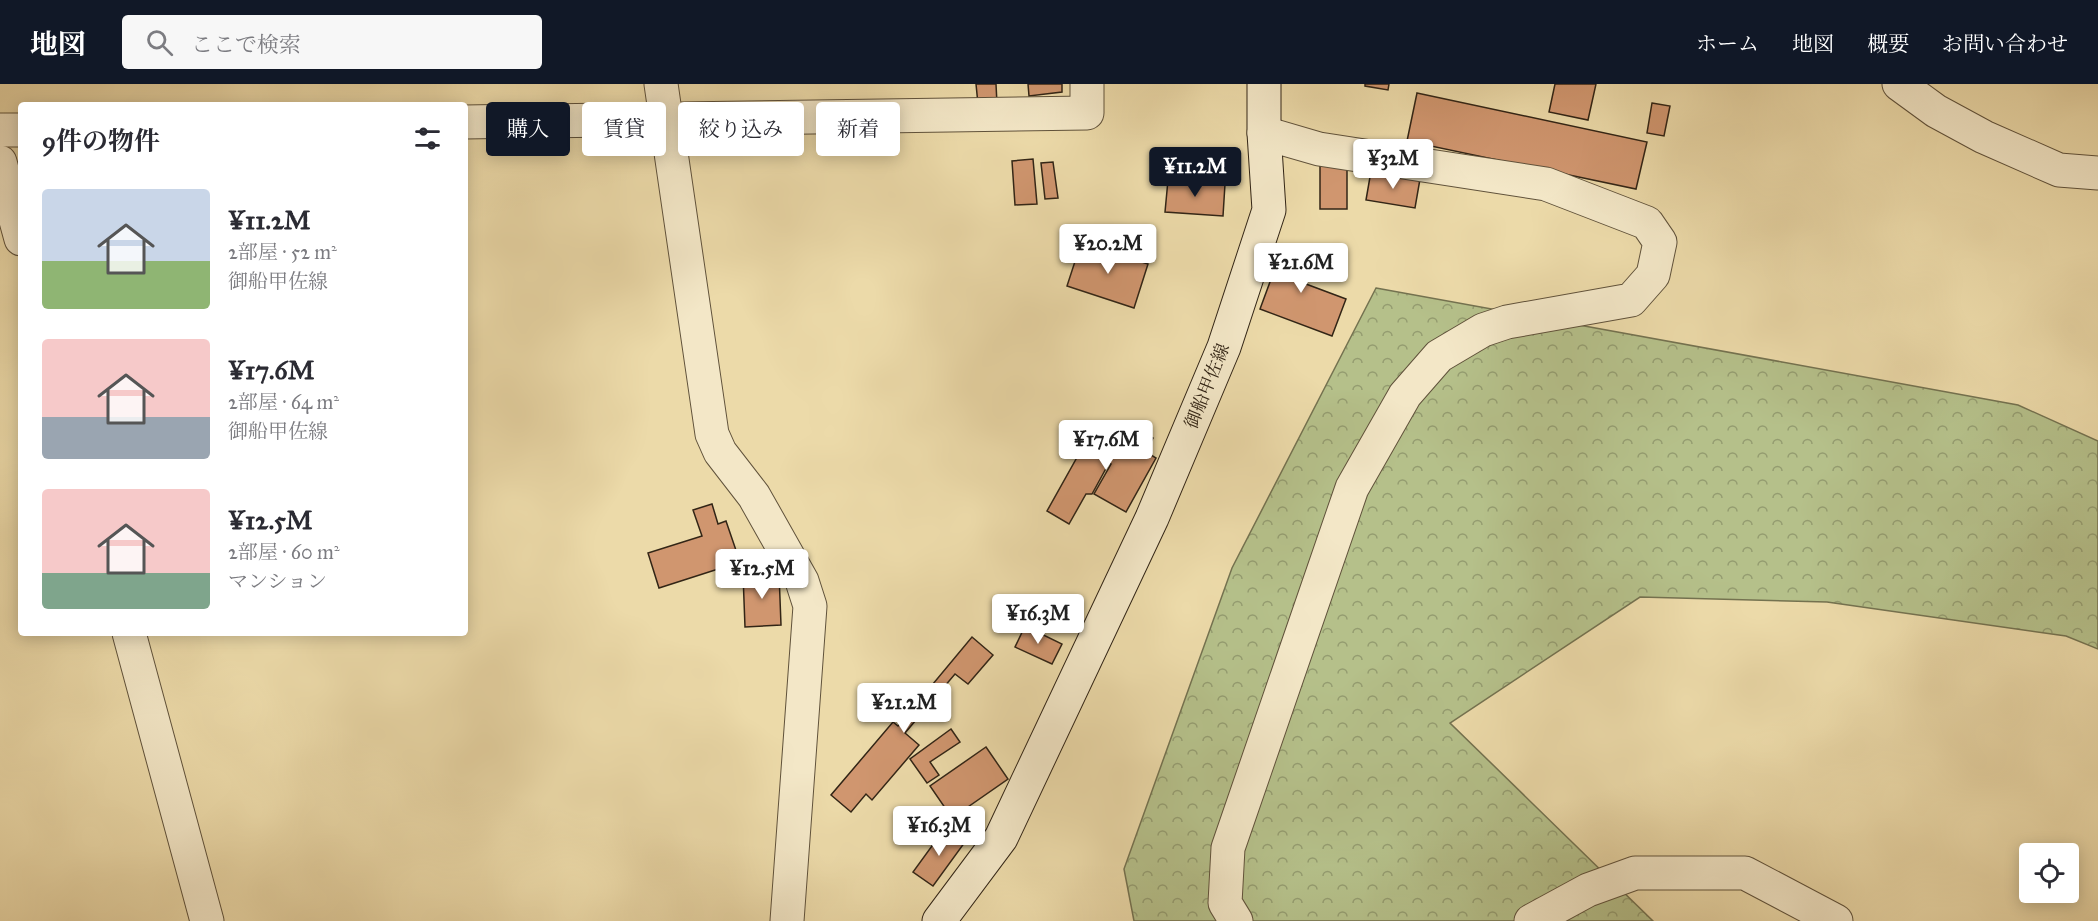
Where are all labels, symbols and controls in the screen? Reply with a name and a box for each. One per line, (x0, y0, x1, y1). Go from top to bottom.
search box (122, 15, 542, 69)
icon: search (143, 26, 176, 59)
text: 地図 (30, 27, 86, 62)
text: ここで検索 (191, 31, 301, 58)
text: ホーム (1696, 31, 1759, 57)
text: 地図 (1792, 31, 1834, 57)
text: 概要 (1867, 31, 1909, 57)
text: お問い合わせ (1942, 31, 2068, 57)
chip: 購入 (486, 102, 570, 156)
chip: 賃貸 (582, 102, 666, 156)
chip: 絞り込み (678, 102, 804, 156)
chip: 新着 (816, 102, 900, 156)
icon: filters (411, 122, 444, 155)
text: 9件の物件 (42, 125, 160, 157)
pin: ¥32M (1357, 139, 1429, 190)
text: ¥32M (1367, 146, 1419, 170)
pin: ¥11.2M (1146, 147, 1244, 198)
text: ¥11.2M (1163, 154, 1227, 178)
text: ¥11.2M (228, 204, 311, 236)
icon: home (90, 213, 162, 285)
pin: ¥20.2M (1059, 224, 1157, 275)
text: ¥20.2M (1073, 231, 1143, 255)
text: 2部屋 · 52 m² (228, 240, 337, 264)
pin: ¥21.6M (1252, 243, 1350, 294)
text: ¥21.6M (1268, 250, 1334, 274)
text: 御船甲佐線 (228, 269, 328, 293)
street label: 御船甲佐線 (1180, 340, 1234, 432)
text: ¥17.6M (228, 354, 314, 386)
icon: home (90, 363, 162, 435)
text: 2部屋 · 64 m² (228, 390, 339, 414)
text: 御船甲佐線 (228, 419, 328, 443)
pin: ¥17.6M (1057, 420, 1155, 471)
text: ¥17.6M (1073, 427, 1139, 451)
text: ¥12.5M (228, 504, 313, 536)
icon: home (90, 513, 162, 585)
text: 2部屋 · 60 m² (228, 540, 340, 564)
pin: ¥12.5M (713, 549, 811, 600)
text: ¥12.5M (729, 556, 795, 580)
text: マンション (228, 569, 327, 593)
pin: ¥16.3M (989, 594, 1087, 645)
text: ¥16.3M (1006, 601, 1070, 625)
pin: ¥21.2M (855, 683, 953, 734)
text: ¥21.2M (871, 690, 937, 714)
pin: ¥16.3M (890, 806, 988, 857)
text: ¥16.3M (907, 813, 971, 837)
map controls (2019, 843, 2079, 903)
button: locate (2019, 843, 2079, 903)

